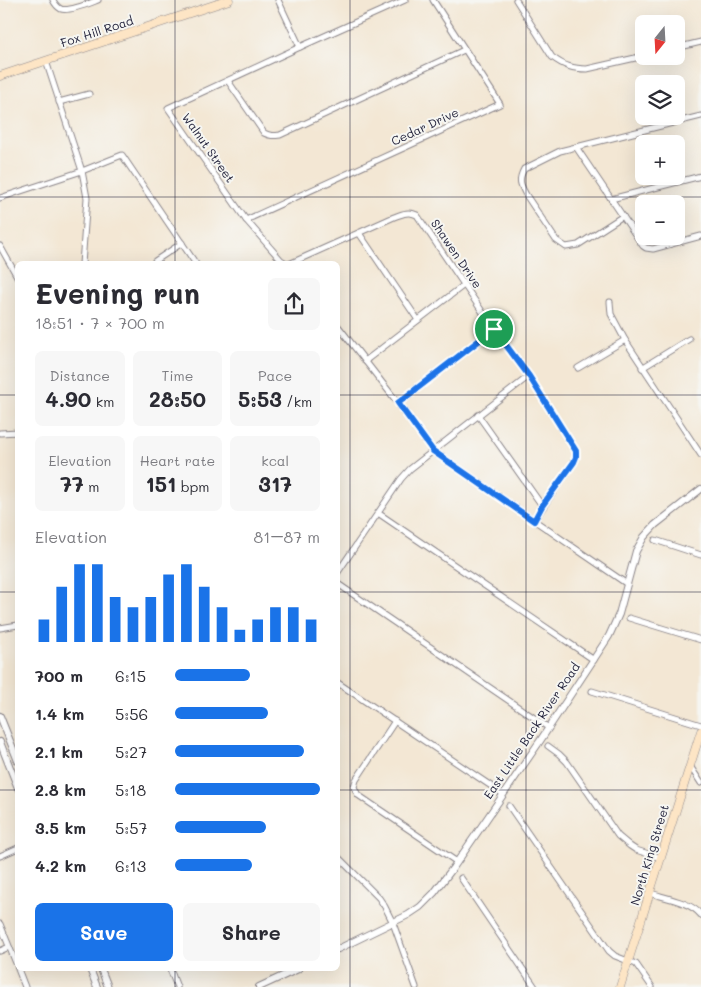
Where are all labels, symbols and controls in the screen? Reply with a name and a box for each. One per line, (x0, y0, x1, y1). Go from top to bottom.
street label: Fox Hill Road (58, 12, 136, 50)
north arrow (635, 15, 685, 65)
map controls (635, 15, 685, 245)
button: layers (635, 75, 685, 125)
street label: Cedar Drive (388, 103, 461, 149)
street label: Walnut Street (179, 109, 239, 185)
button: + (635, 135, 685, 185)
button: − (635, 195, 685, 245)
street label: Shawen Drive (428, 216, 486, 291)
text: Evening run (35, 275, 200, 311)
button: share (268, 278, 320, 330)
pin (473, 308, 515, 350)
text: 18:51 · 7 × 700 m (35, 312, 165, 333)
icon: arrive (480, 315, 508, 343)
text: Distance (50, 366, 110, 385)
text: Time (162, 366, 193, 385)
text: Pace (258, 366, 292, 385)
text: 4.90 (45, 385, 91, 412)
text: 28:50 (149, 385, 206, 412)
text: 5:53 (238, 385, 282, 412)
text: km (91, 392, 114, 411)
text: /km (282, 392, 312, 411)
text: Elevation (48, 451, 111, 470)
text: Heart rate (140, 451, 215, 470)
text: kcal (261, 451, 289, 470)
text: 77 (60, 470, 84, 497)
text: 151 (145, 470, 176, 497)
text: 317 (258, 470, 292, 497)
text: m (84, 477, 99, 496)
text: bpm (176, 477, 210, 496)
text: Elevation (35, 526, 107, 547)
text: 81–87 m (254, 526, 320, 547)
street label: East Little Back River Road (479, 659, 583, 802)
text: 700 m (35, 665, 83, 686)
text: 6:15 (115, 665, 146, 686)
text: 1.4 km (35, 703, 84, 724)
text: 5:56 (115, 703, 148, 724)
text: 2.1 km (35, 741, 83, 762)
text: 5:27 (115, 741, 147, 762)
text: 2.8 km (35, 779, 86, 800)
text: 5:18 (115, 779, 146, 800)
street label: North King Street (626, 802, 672, 907)
text: 3.5 km (35, 817, 86, 838)
text: 5:57 (115, 817, 148, 838)
text: 4.2 km (35, 855, 86, 876)
text: 6:13 (115, 855, 146, 876)
button: Save (35, 903, 173, 961)
button: Share (183, 903, 320, 961)

